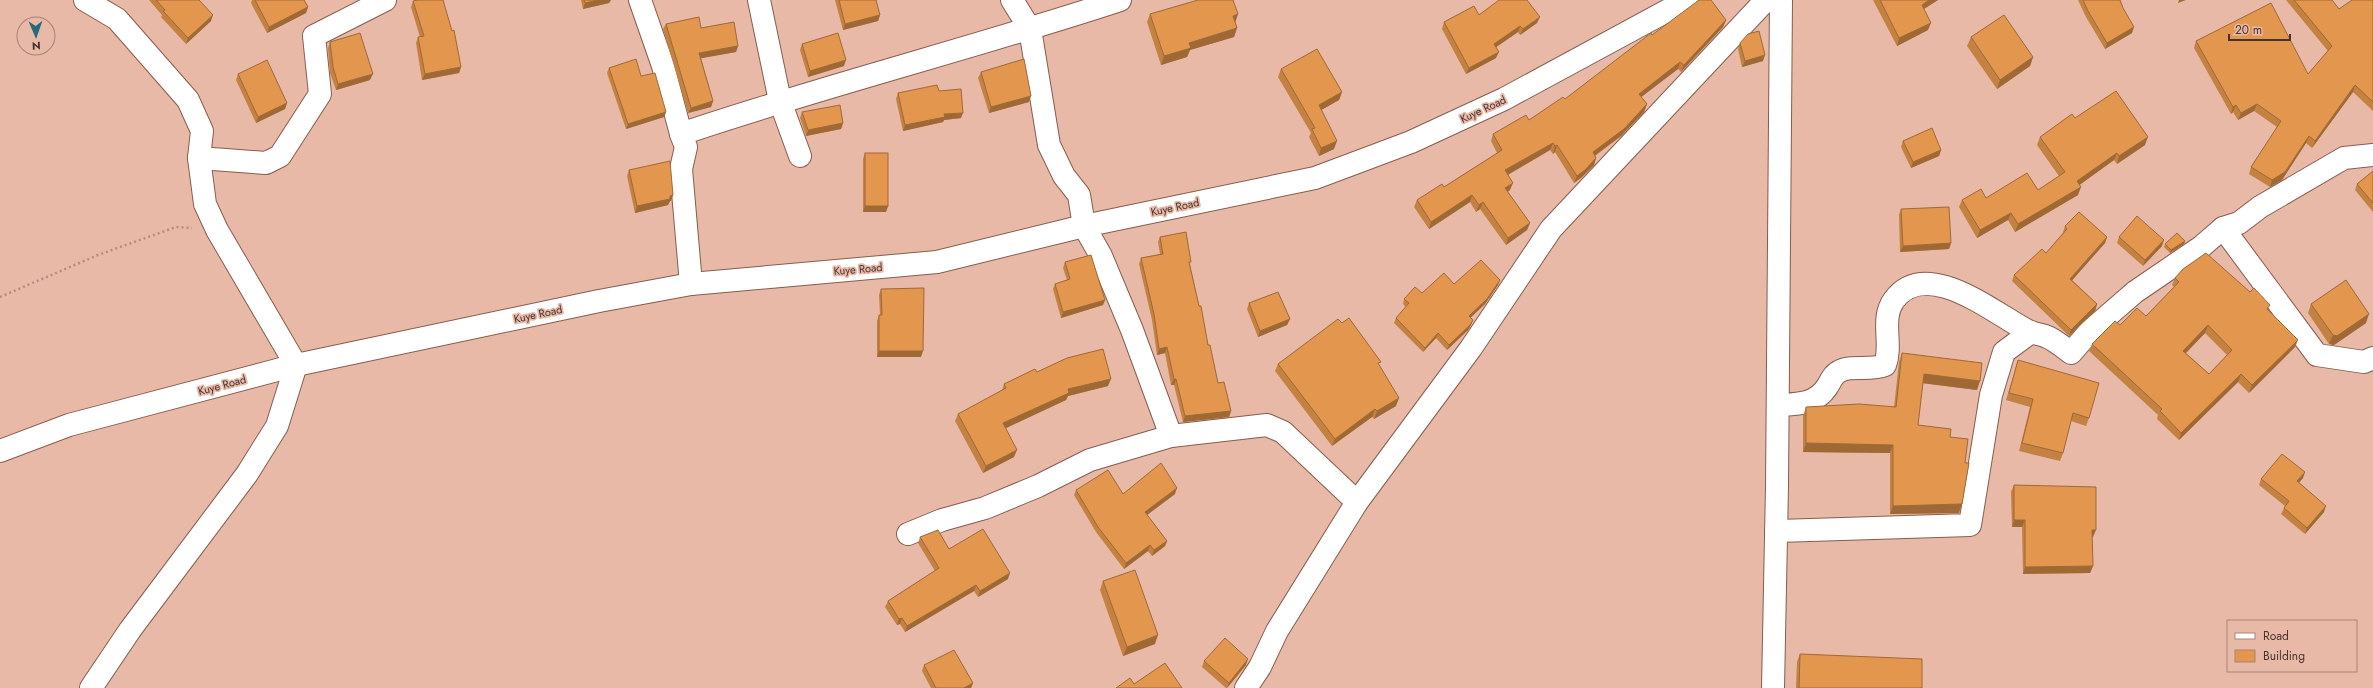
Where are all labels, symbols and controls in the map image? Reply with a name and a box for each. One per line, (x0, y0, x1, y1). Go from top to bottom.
north arrow (16, 16, 56, 56)
scale bar (2229, 16, 2290, 42)
text: 20 m (2235, 21, 2262, 39)
text: N (32, 38, 41, 54)
street label: Kuye Road (1457, 91, 1509, 127)
street label: Kuye Road (1149, 194, 1201, 220)
street label: Kuye Road (833, 259, 883, 279)
street label: Kuye Road (512, 301, 564, 327)
street label: Kuye Road (196, 371, 248, 399)
legend (2227, 620, 2357, 672)
text: Road (2263, 627, 2289, 645)
text: Building (2263, 647, 2305, 665)

